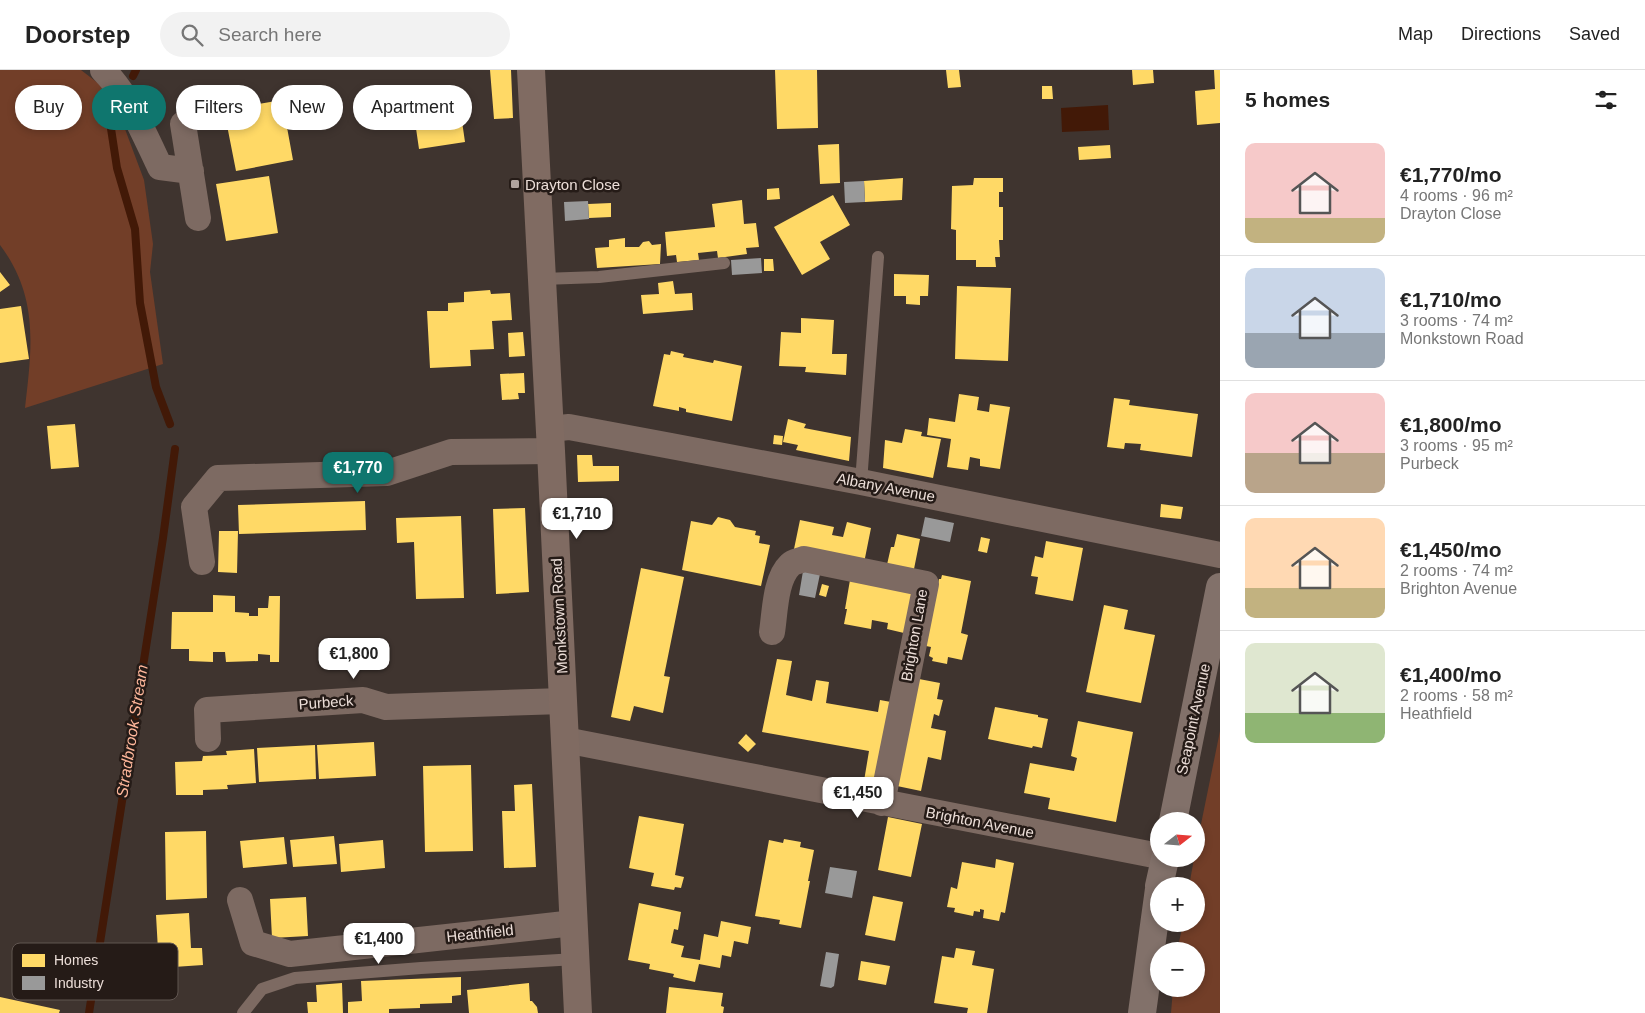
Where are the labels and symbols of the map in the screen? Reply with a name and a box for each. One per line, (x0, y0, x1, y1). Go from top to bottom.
place label: Drayton Close (525, 176, 620, 193)
marker: Drayton Close (509, 178, 521, 190)
pin: €1,770 (317, 452, 399, 494)
street label: Albany Avenue (835, 469, 937, 505)
pin: €1,710 (536, 498, 618, 540)
street label: Monkstown Road (547, 558, 571, 674)
street label: Brighton Lane (898, 588, 930, 682)
pin: €1,800 (313, 638, 395, 680)
street label: Seapoint Avenue (1173, 662, 1213, 776)
water label: Stradbrook Stream (113, 663, 151, 799)
street label: Purbeck (298, 692, 355, 712)
pin: €1,450 (817, 776, 899, 819)
street label: Brighton Avenue (924, 803, 1036, 841)
north arrow (1150, 812, 1205, 868)
street label: Heathfield (446, 921, 514, 945)
pin: €1,400 (338, 922, 420, 965)
legend (12, 943, 178, 1000)
text: Homes (54, 952, 98, 968)
text: Industry (54, 975, 104, 991)

